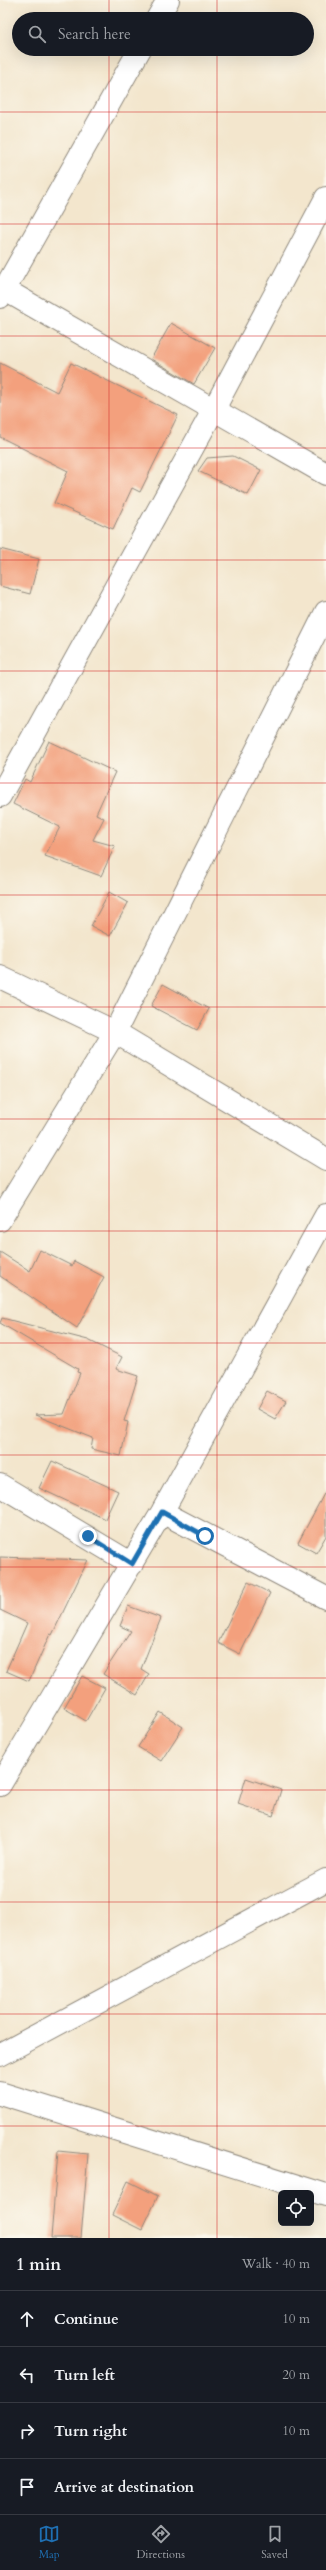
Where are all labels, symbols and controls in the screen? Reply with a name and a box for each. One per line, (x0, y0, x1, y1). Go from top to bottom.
search box (12, 12, 314, 56)
icon: search (26, 23, 48, 45)
text: Search here (58, 24, 131, 44)
route end (79, 1527, 97, 1545)
route start (196, 1527, 214, 1545)
map controls (278, 2190, 314, 2226)
button: locate (278, 2190, 314, 2226)
text: 1 min (16, 2253, 61, 2276)
text: Walk · 40 m (242, 2255, 310, 2273)
icon: ahead (16, 2308, 38, 2330)
text: Continue (54, 2309, 119, 2329)
text: 10 m (282, 2310, 310, 2328)
icon: left (16, 2364, 38, 2386)
text: Turn left (54, 2365, 115, 2385)
text: 20 m (282, 2366, 310, 2384)
icon: right (16, 2420, 38, 2442)
text: Turn right (54, 2421, 127, 2441)
text: 10 m (282, 2422, 310, 2440)
icon: arrive (16, 2476, 38, 2498)
text: Arrive at destination (54, 2477, 194, 2497)
tab: Map (38, 2523, 60, 2562)
tab: Directions (136, 2523, 185, 2562)
tab: Saved (261, 2523, 288, 2562)

